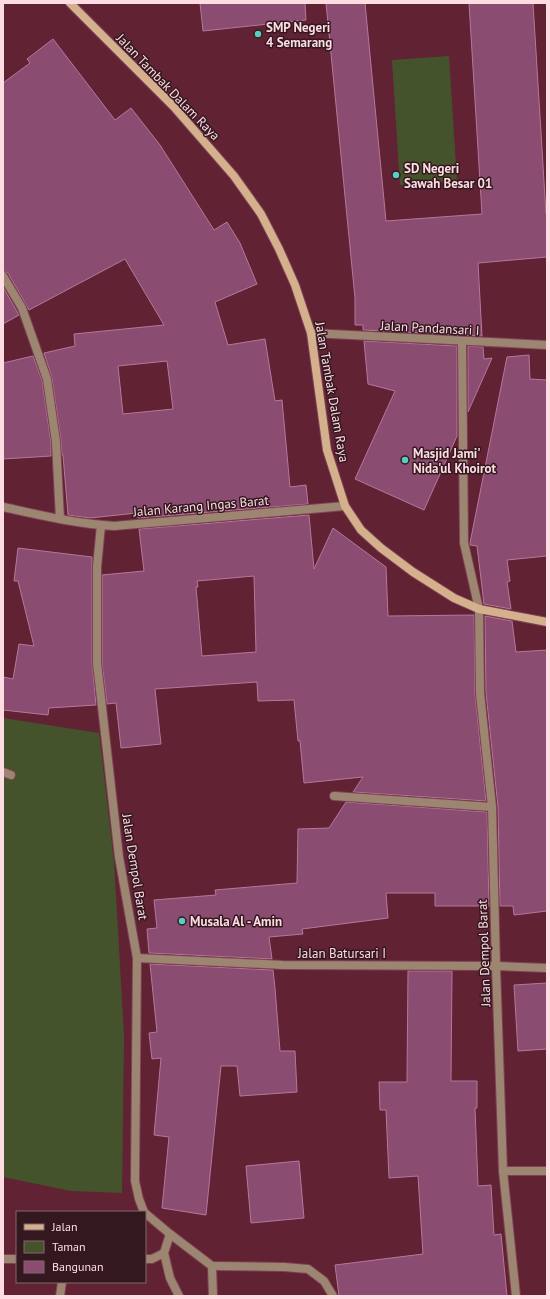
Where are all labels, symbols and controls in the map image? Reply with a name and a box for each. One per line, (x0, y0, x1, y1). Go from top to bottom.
place label: SMP Negeri 4 Semarang (266, 19, 332, 51)
street label: Jalan Tambak Dalam Raya (112, 29, 223, 144)
marker: SMP Negeri 4 Semarang (253, 29, 263, 39)
place label: SD Negeri Sawah Besar 01 (404, 160, 492, 192)
marker: SD Negeri Sawah Besar 01 (391, 170, 401, 180)
street label: Jalan Pandansari I (379, 317, 480, 339)
street label: Jalan Tambak Dalam Raya (311, 320, 353, 463)
place label: Masjid Jami' Nida'ul Khoirot (413, 445, 497, 477)
marker: Masjid Jami' Nida'ul Khoirot (400, 455, 410, 465)
street label: Jalan Karang Ingas Barat (131, 492, 270, 520)
street label: Jalan Dempol Barat (118, 812, 152, 922)
street label: Jalan Dempol Barat (474, 898, 494, 1008)
place label: Musala Al - Amin (190, 913, 282, 930)
marker: Musala Al - Amin (177, 916, 187, 926)
street label: Jalan Batursari I (297, 945, 386, 962)
legend (16, 1211, 146, 1283)
text: Jalan (51, 1219, 77, 1234)
text: Taman (52, 1239, 86, 1254)
text: Bangunan (52, 1259, 104, 1274)

